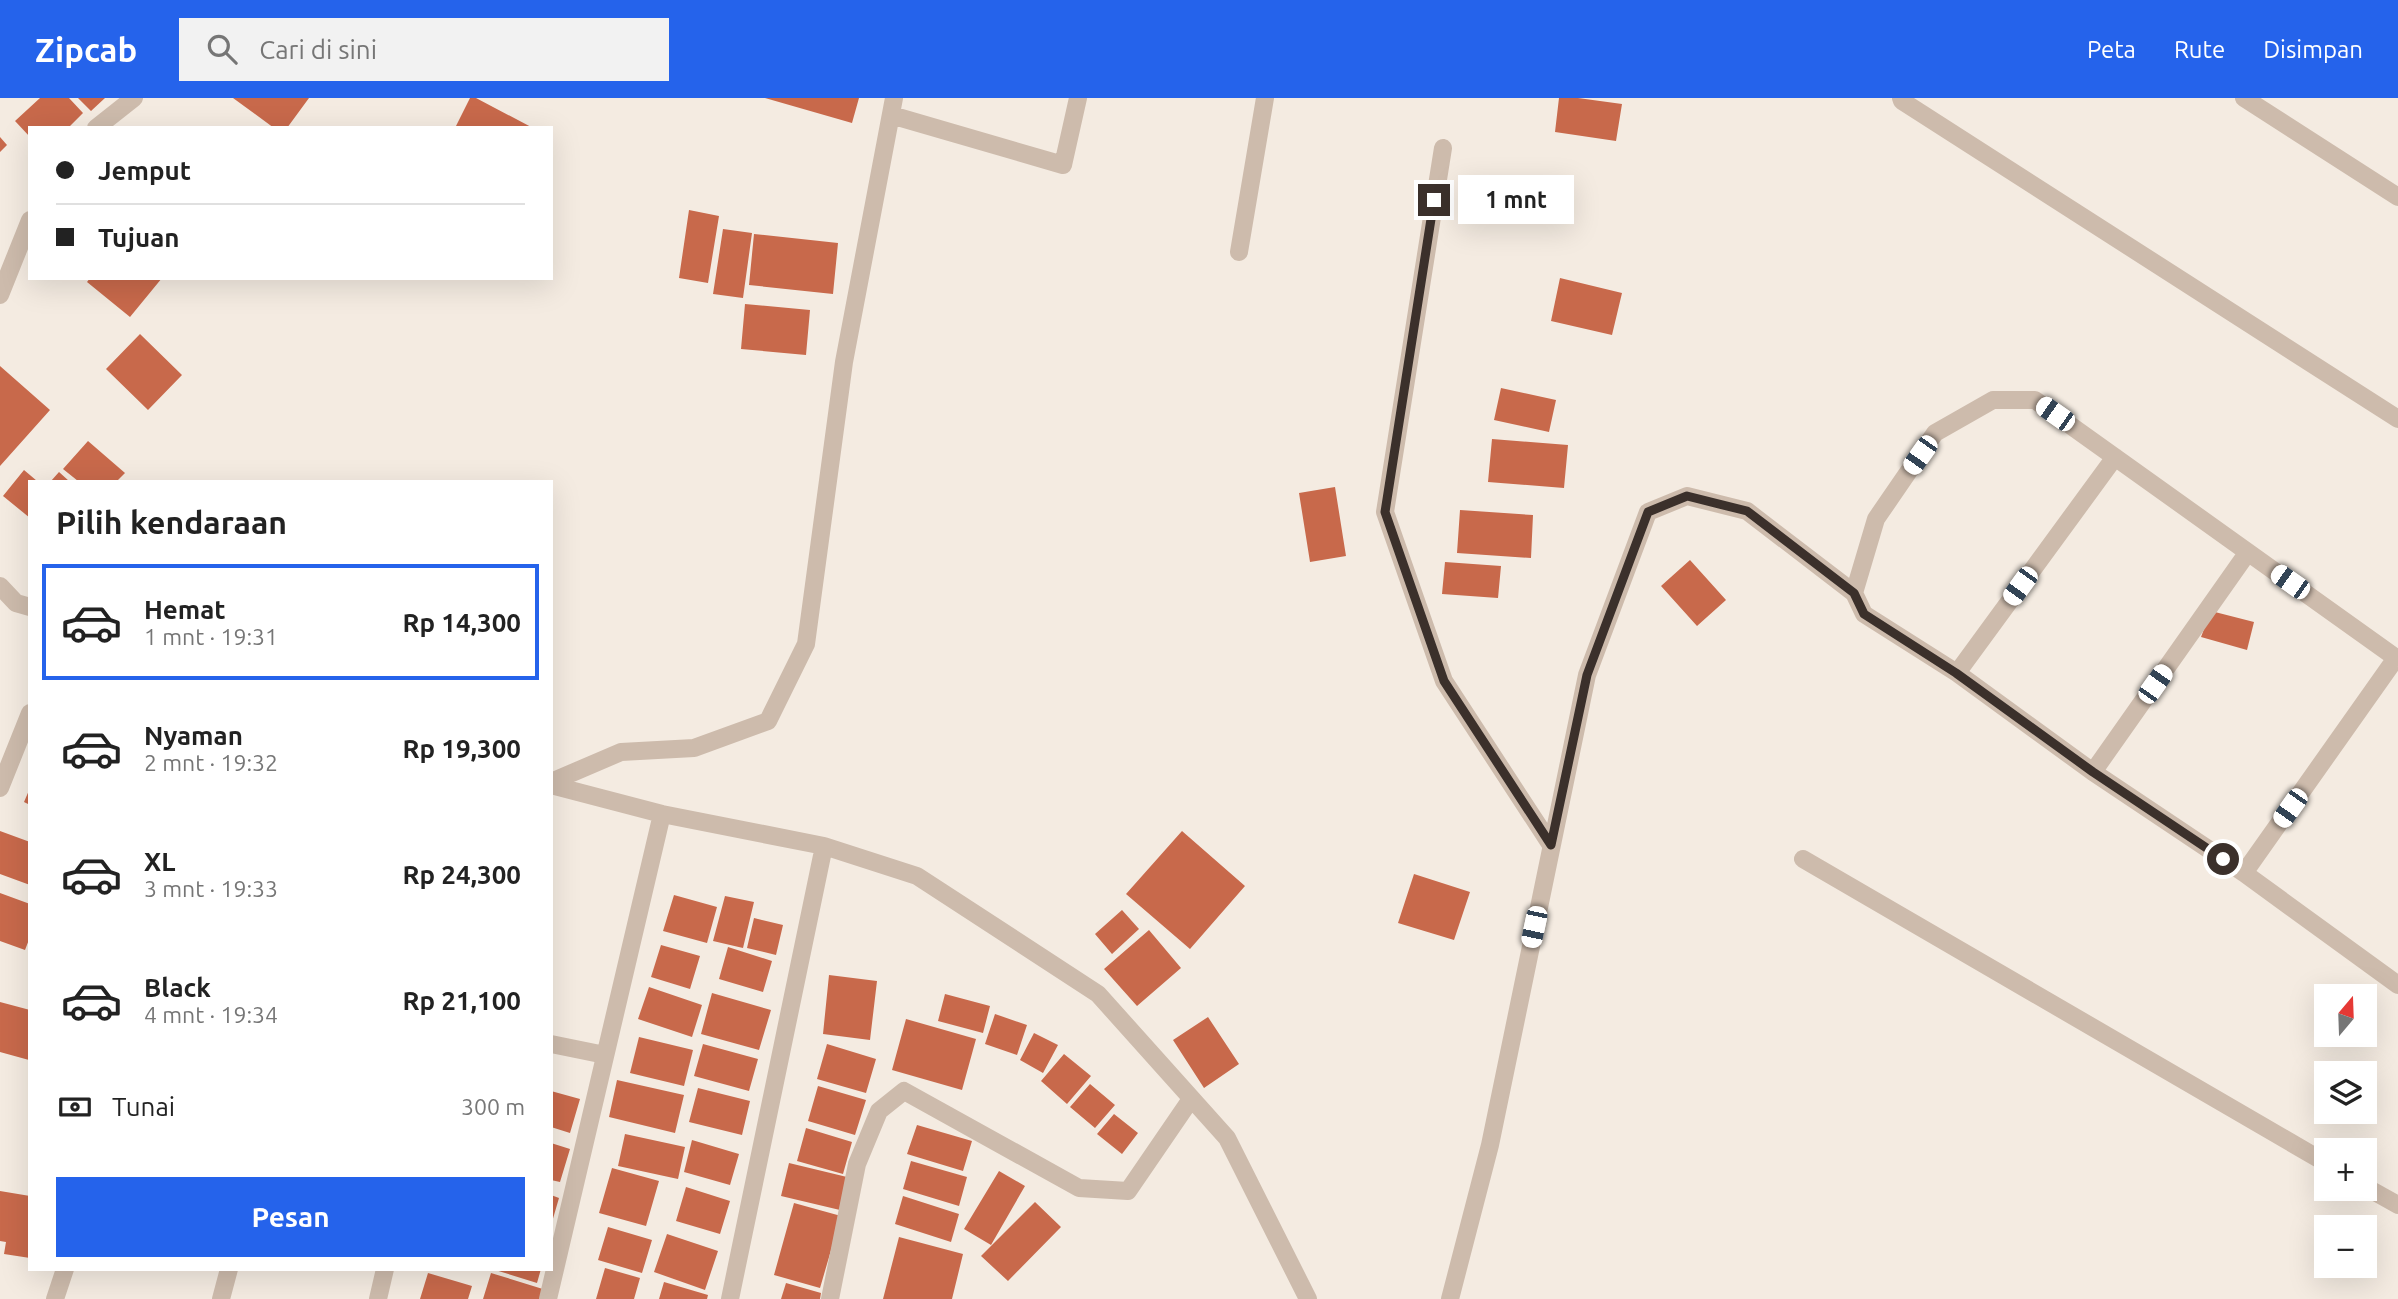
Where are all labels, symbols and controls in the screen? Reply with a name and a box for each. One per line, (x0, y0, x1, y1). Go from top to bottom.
search box (179, 18, 669, 81)
icon: search (203, 30, 241, 68)
text: Zipcab (35, 31, 137, 68)
text: Cari di sini (259, 35, 377, 64)
text: Peta (2087, 36, 2136, 63)
text: Rute (2174, 36, 2225, 63)
text: Disimpan (2263, 36, 2363, 63)
text: Jemput (98, 156, 191, 185)
callout: 1 mnt (1458, 176, 1574, 224)
route end (1418, 184, 1450, 216)
text: 1 mnt (1485, 187, 1547, 212)
text: Tujuan (98, 223, 179, 252)
car (2032, 393, 2079, 435)
car (1900, 432, 1941, 478)
text: Pilih kendaraan (56, 504, 287, 540)
car (2267, 561, 2314, 603)
car (2000, 563, 2041, 609)
icon: car (60, 591, 123, 654)
text: Hemat (144, 595, 226, 624)
text: Rp 14,300 (402, 608, 521, 637)
text: 1 mnt · 19:31 (144, 624, 278, 649)
car (2135, 661, 2176, 707)
icon: car (60, 717, 123, 780)
text: Nyaman (144, 721, 243, 750)
text: Rp 19,300 (402, 734, 521, 763)
text: 2 mnt · 19:32 (144, 750, 278, 775)
car (2270, 785, 2311, 831)
icon: car (60, 843, 123, 906)
route start (2207, 843, 2239, 875)
text: XL (144, 847, 175, 876)
text: Rp 24,300 (402, 860, 521, 889)
text: 3 mnt · 19:33 (144, 876, 278, 901)
car (1520, 904, 1549, 950)
icon: car (60, 969, 123, 1032)
text: Black (144, 973, 211, 1002)
north arrow (2314, 984, 2376, 1046)
map controls (2314, 984, 2377, 1278)
text: Rp 21,100 (402, 986, 521, 1015)
text: 4 mnt · 19:34 (144, 1002, 278, 1027)
button: layers (2314, 1061, 2377, 1124)
icon: cash (56, 1088, 94, 1126)
text: Tunai (112, 1092, 175, 1121)
text: 300 m (461, 1094, 525, 1119)
button: + (2314, 1138, 2377, 1201)
button: Pesan (56, 1177, 525, 1257)
button: − (2314, 1215, 2377, 1278)

